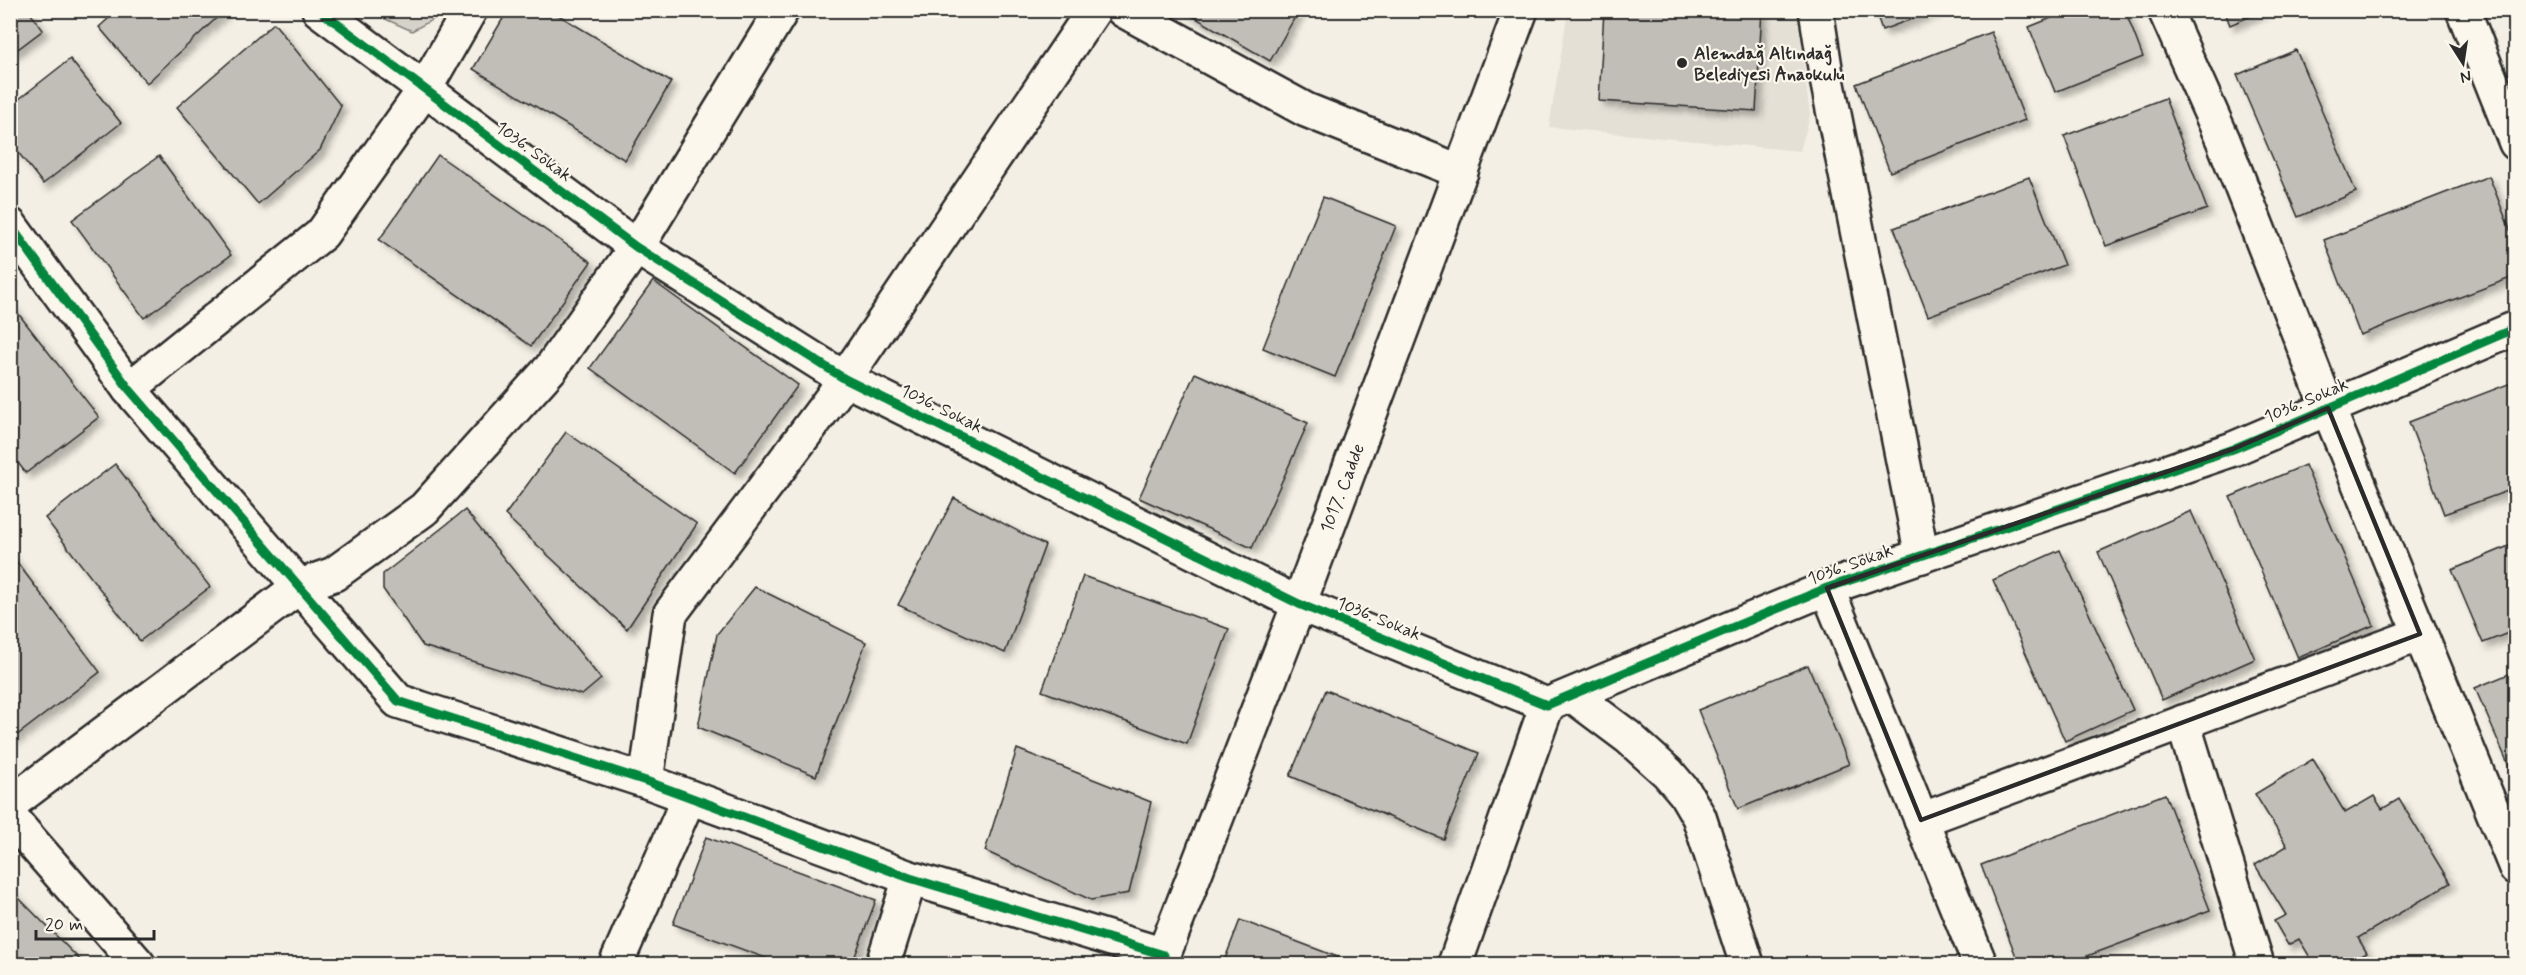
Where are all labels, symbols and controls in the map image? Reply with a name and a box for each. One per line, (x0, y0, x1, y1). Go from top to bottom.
north arrow (2433, 33, 2493, 93)
place label: Alemdağ Altındağ Belediyesi Anaokulu (1694, 42, 1844, 87)
marker: Alemdağ Altındağ Belediyesi Anaokulu (1675, 56, 1689, 70)
text: N (2458, 65, 2473, 88)
street label: 1036. Sokak (490, 116, 577, 188)
street label: 1036. Sokak (2261, 372, 2352, 429)
street label: 1036. Sokak (896, 379, 987, 439)
street label: 1017. Cadde (1315, 440, 1371, 536)
street label: 1036. Sokak (1804, 538, 1896, 591)
street label: 1036. Sokak (1333, 591, 1424, 647)
scale bar (36, 903, 154, 941)
text: 20 m (45, 913, 83, 937)

